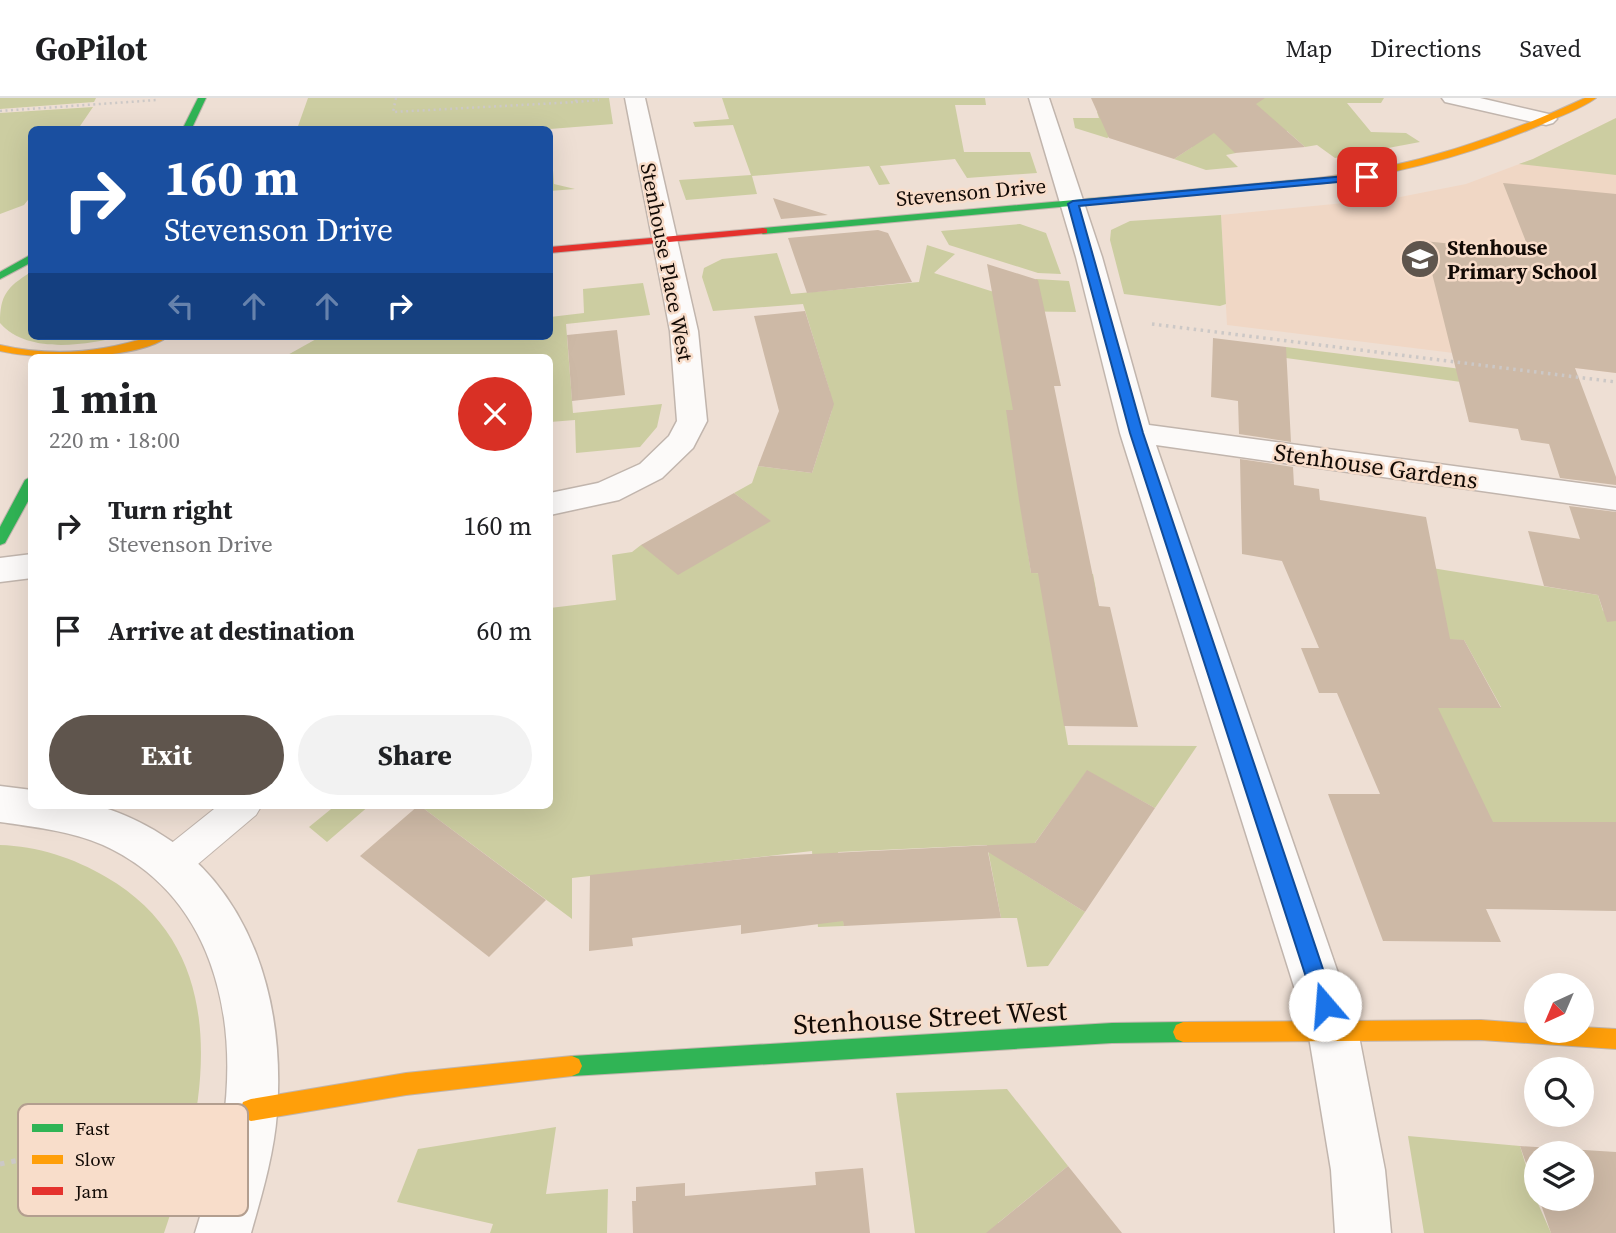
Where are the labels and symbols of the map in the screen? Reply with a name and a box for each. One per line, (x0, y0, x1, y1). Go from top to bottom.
pin (1337, 147, 1397, 207)
street label: Stenhouse Place West (634, 160, 700, 364)
street label: Stevenson Drive (895, 171, 1047, 213)
place label: Stenhouse Primary School (1447, 233, 1597, 286)
school or university icon: Stenhouse Primary School (1399, 238, 1441, 280)
street label: Stenhouse Gardens (1272, 435, 1480, 497)
position arrow (1288, 968, 1362, 1042)
north arrow (1524, 973, 1594, 1043)
street label: Stenhouse Street West (792, 991, 1069, 1043)
legend (18, 1104, 248, 1216)
text: Fast (75, 1115, 110, 1141)
text: Slow (75, 1146, 116, 1172)
text: Jam (74, 1178, 108, 1204)

